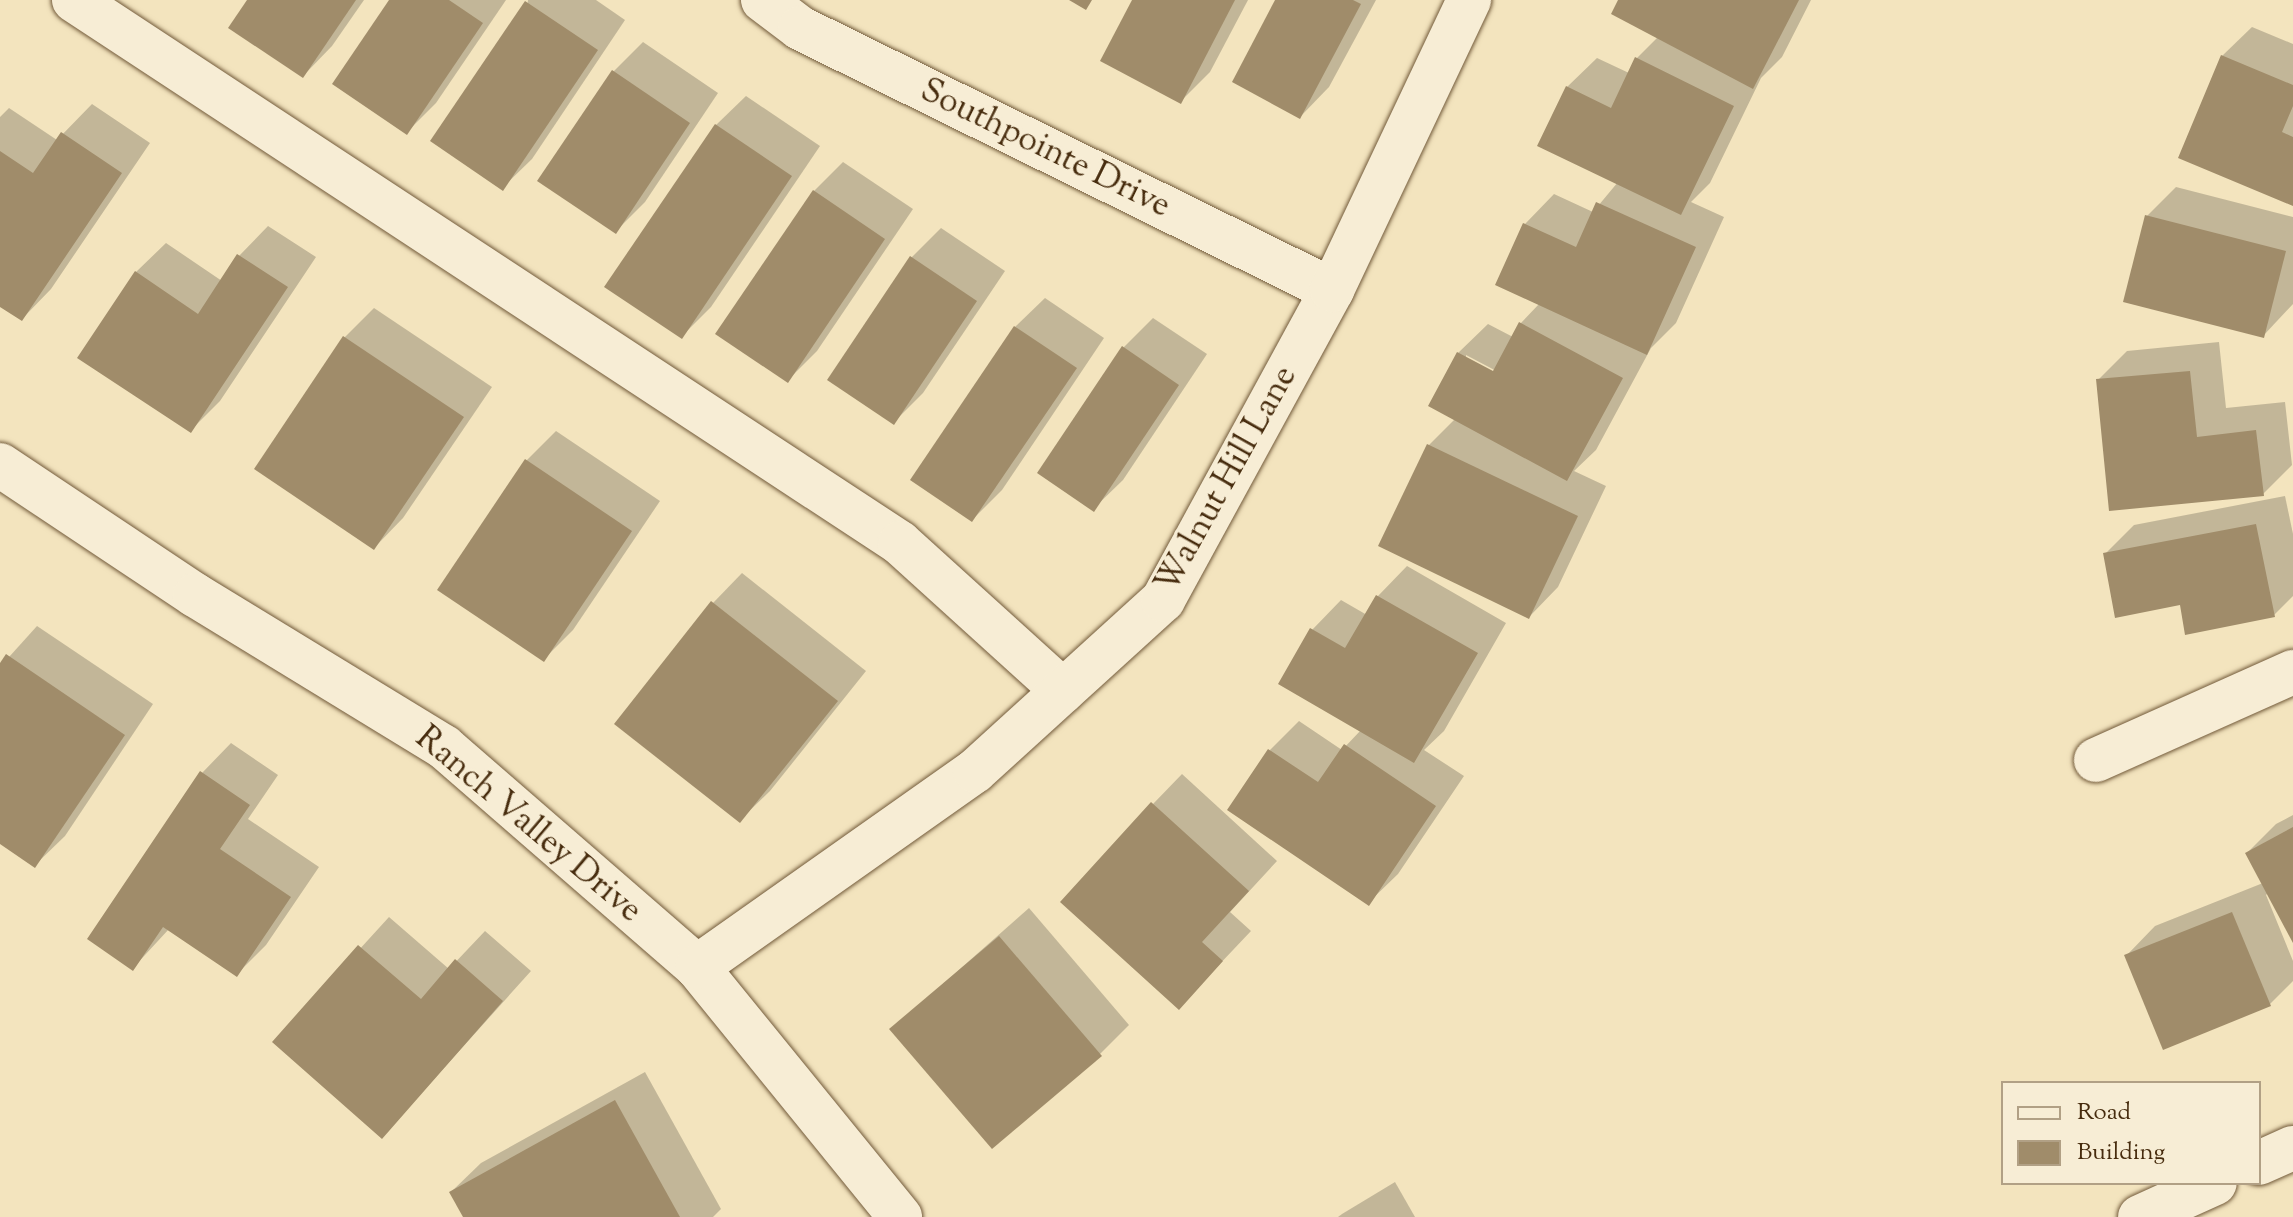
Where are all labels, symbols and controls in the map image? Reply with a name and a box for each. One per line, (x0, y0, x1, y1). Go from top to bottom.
street label: Southpointe Drive (913, 71, 1177, 227)
street label: Walnut Hill Lane (1148, 359, 1306, 601)
street label: Ranch Valley Drive (406, 718, 650, 932)
legend (2001, 1081, 2261, 1185)
text: Road (2077, 1096, 2131, 1130)
text: Building (2077, 1136, 2165, 1170)

